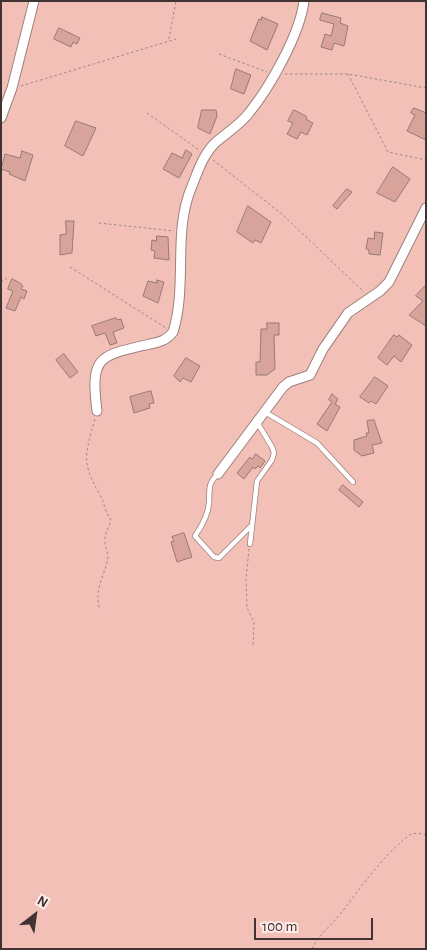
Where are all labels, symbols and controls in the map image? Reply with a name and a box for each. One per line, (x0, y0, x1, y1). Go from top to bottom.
north arrow (10, 890, 60, 940)
text: N (35, 894, 50, 911)
scale bar (257, 908, 376, 940)
text: 100 m (262, 919, 297, 934)

